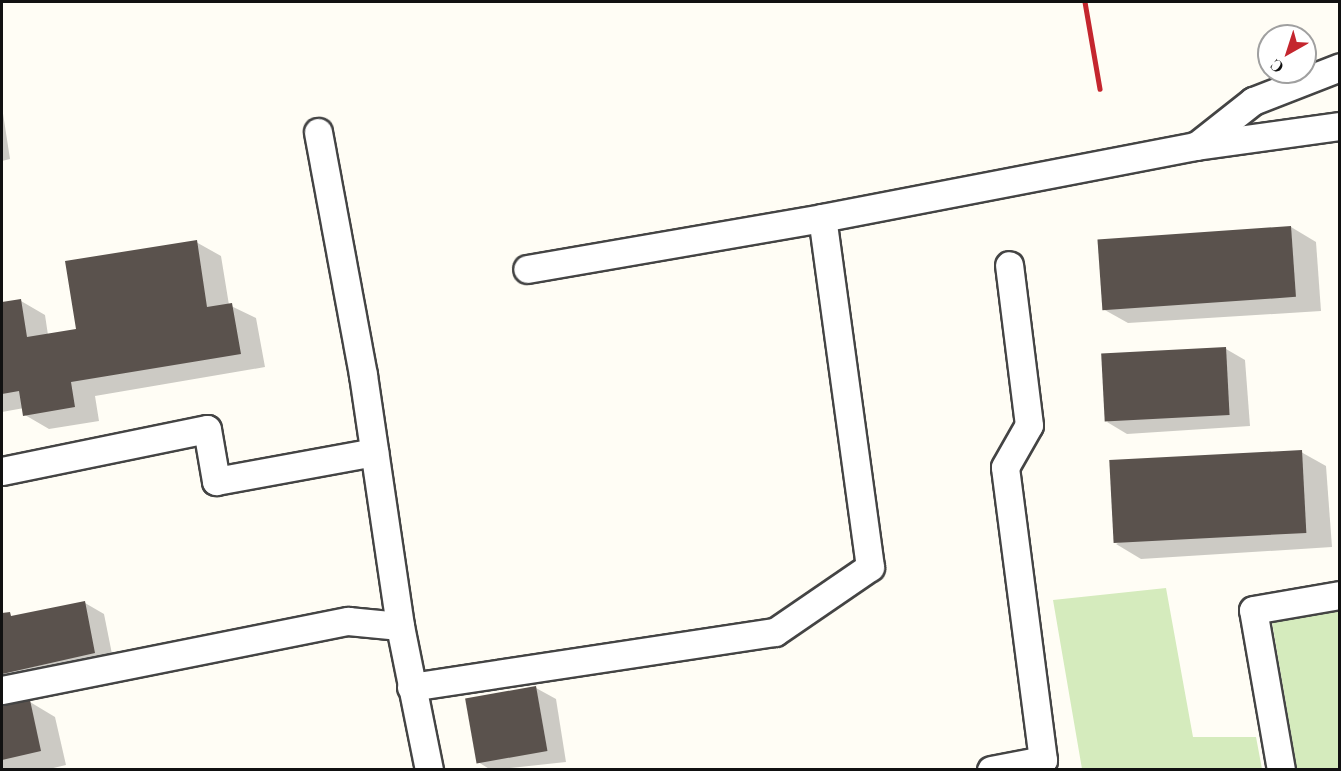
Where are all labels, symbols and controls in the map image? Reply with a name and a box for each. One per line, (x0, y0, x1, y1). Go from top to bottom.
north arrow (1257, 24, 1317, 84)
text: С (1266, 55, 1288, 79)

